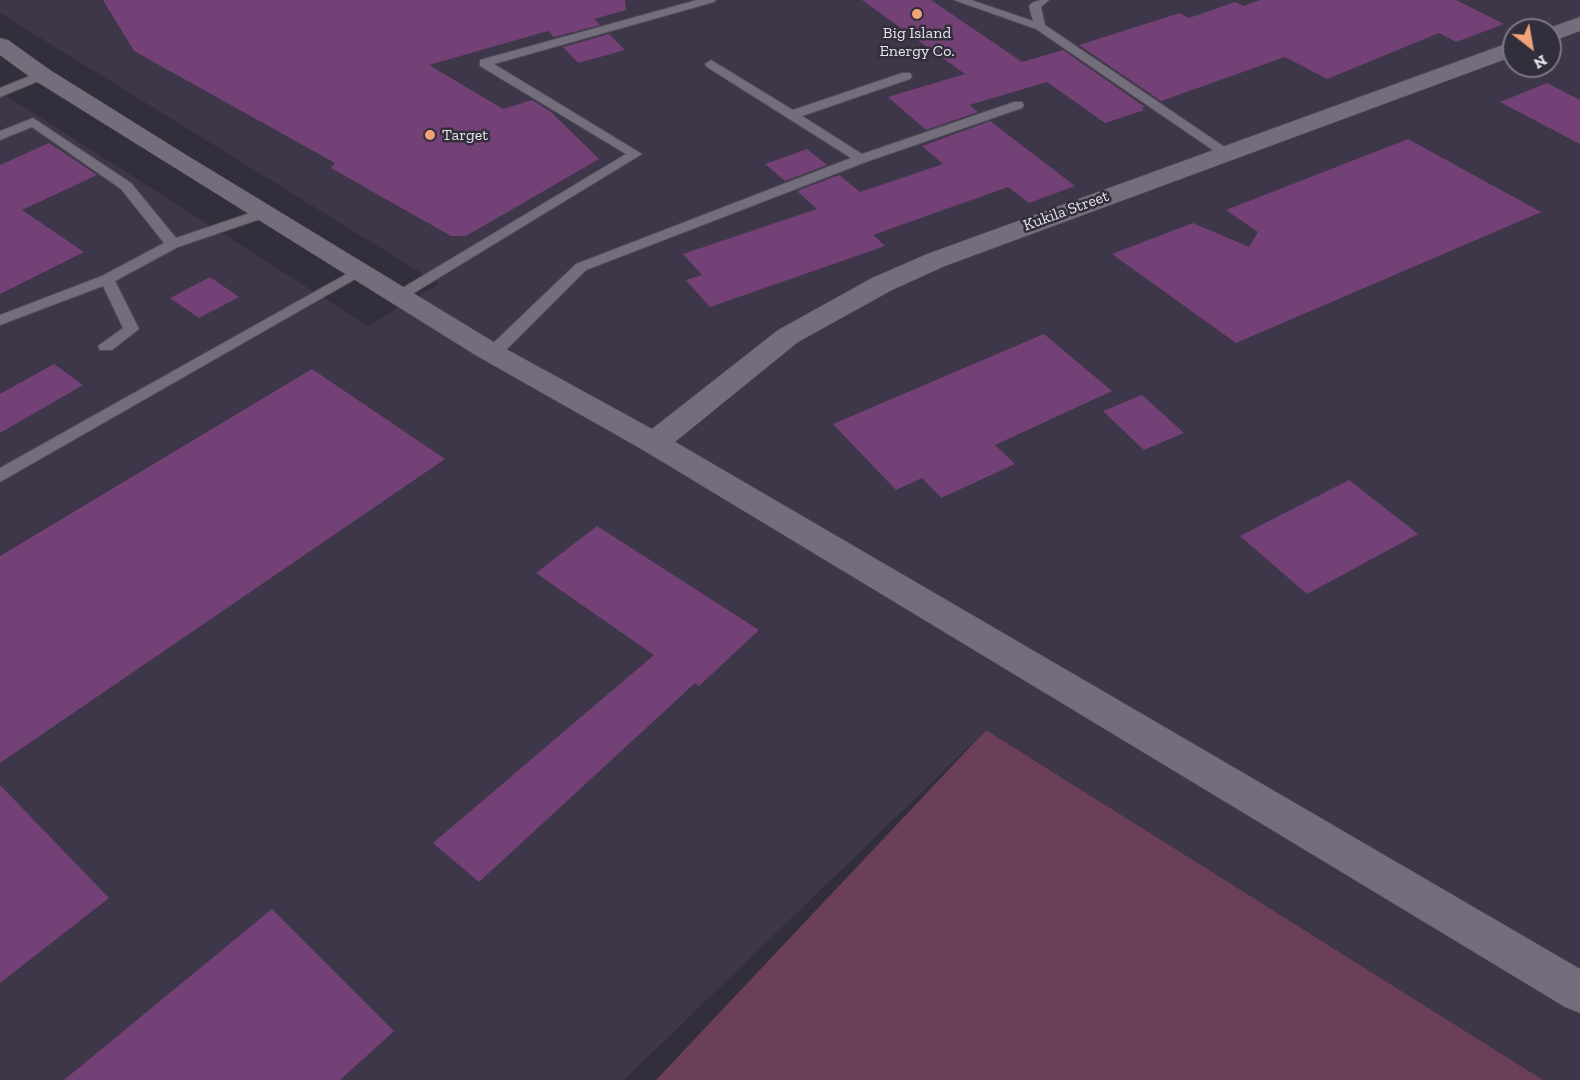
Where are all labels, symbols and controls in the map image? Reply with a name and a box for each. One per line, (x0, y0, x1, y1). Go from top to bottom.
marker: Big Island Energy Co. (910, 7, 924, 21)
north arrow (1502, 18, 1562, 78)
place label: Big Island Energy Co. (879, 23, 955, 61)
text: N (1530, 51, 1551, 73)
place label: Target (442, 125, 488, 145)
marker: Target (423, 128, 437, 142)
street label: Kukila Street (1021, 187, 1111, 235)

